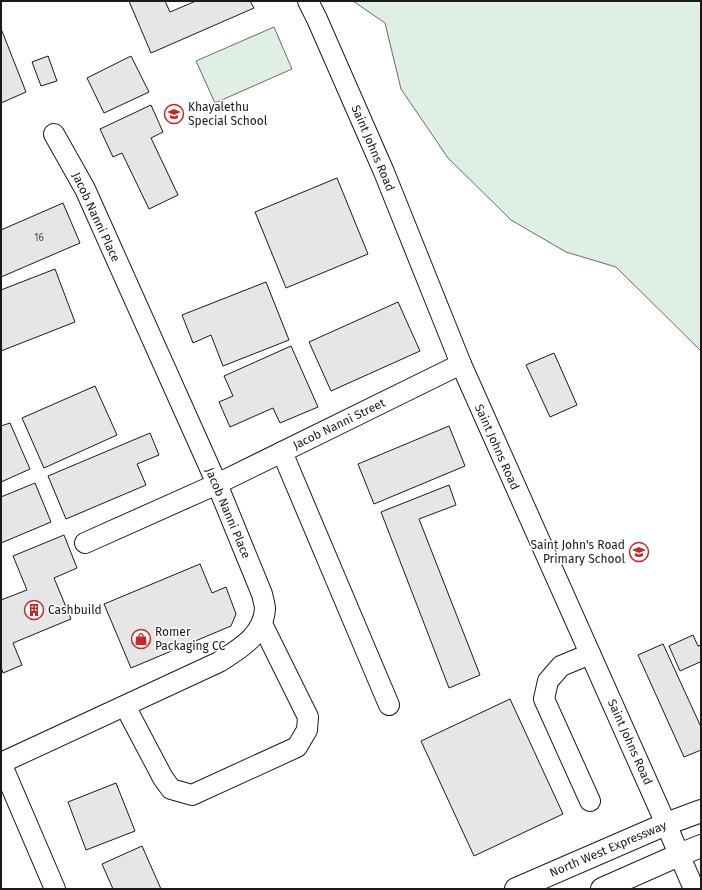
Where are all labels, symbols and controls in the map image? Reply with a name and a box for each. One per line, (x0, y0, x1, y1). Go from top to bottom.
place label: Khayalethu Special School (188, 100, 268, 128)
school or university icon: Khayalethu Special School (163, 103, 185, 125)
street label: Saint Johns Road (349, 103, 397, 193)
street label: Jacob Nanni Place (69, 170, 123, 264)
house number: 16 (34, 232, 44, 244)
street label: Jacob Nanni Street (291, 395, 388, 452)
street label: Saint Johns Road (472, 402, 522, 492)
street label: Jacob Nanni Place (203, 466, 253, 560)
place label: Saint John's Road Primary School (530, 538, 625, 566)
school or university icon: Saint John's Road Primary School (628, 541, 650, 563)
building icon: Cashbuild (23, 599, 45, 621)
place label: Cashbuild (48, 603, 102, 617)
place label: Romer Packaging CC (155, 625, 226, 653)
shop icon: Romer Packaging CC (130, 628, 152, 650)
street label: Saint Johns Road (605, 697, 655, 787)
street label: North West Expressway (547, 818, 669, 880)

